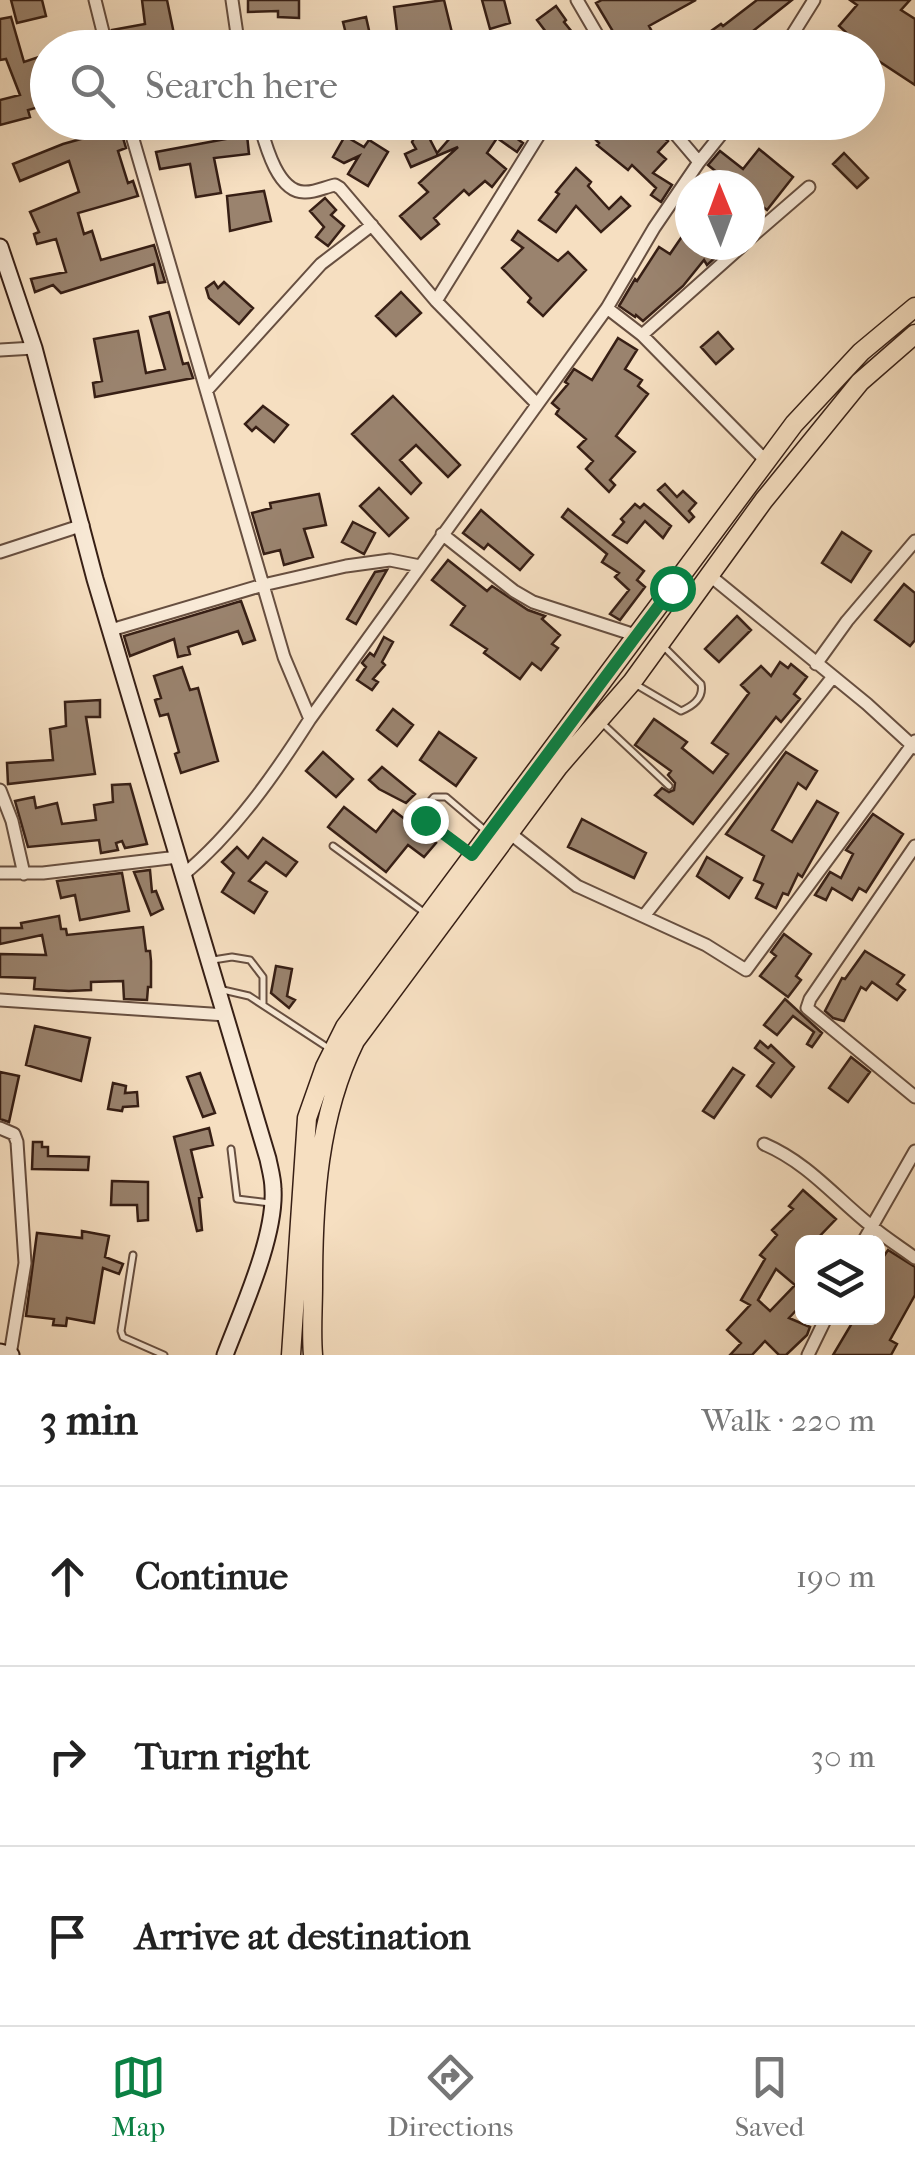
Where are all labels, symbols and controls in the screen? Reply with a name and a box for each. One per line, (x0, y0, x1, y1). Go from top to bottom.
search box (30, 30, 885, 140)
icon: search (65, 58, 120, 113)
text: Search here (145, 63, 338, 108)
north arrow (675, 170, 765, 260)
route start (650, 566, 696, 612)
route end (403, 798, 449, 844)
map controls (795, 1235, 885, 1325)
button: layers (795, 1235, 885, 1325)
text: 3 min (40, 1396, 138, 1445)
text: Walk · 220 m (701, 1402, 875, 1439)
icon: ahead (40, 1549, 95, 1604)
text: Continue (135, 1554, 288, 1599)
text: 190 m (796, 1558, 875, 1595)
icon: right (40, 1729, 95, 1784)
text: Turn right (135, 1734, 310, 1779)
text: 30 m (811, 1738, 875, 1775)
icon: arrive (40, 1909, 95, 1964)
text: Arrive at destination (135, 1914, 471, 1959)
tab: Map (111, 2050, 166, 2143)
tab: Directions (387, 2050, 513, 2143)
tab: Saved (735, 2050, 804, 2143)

